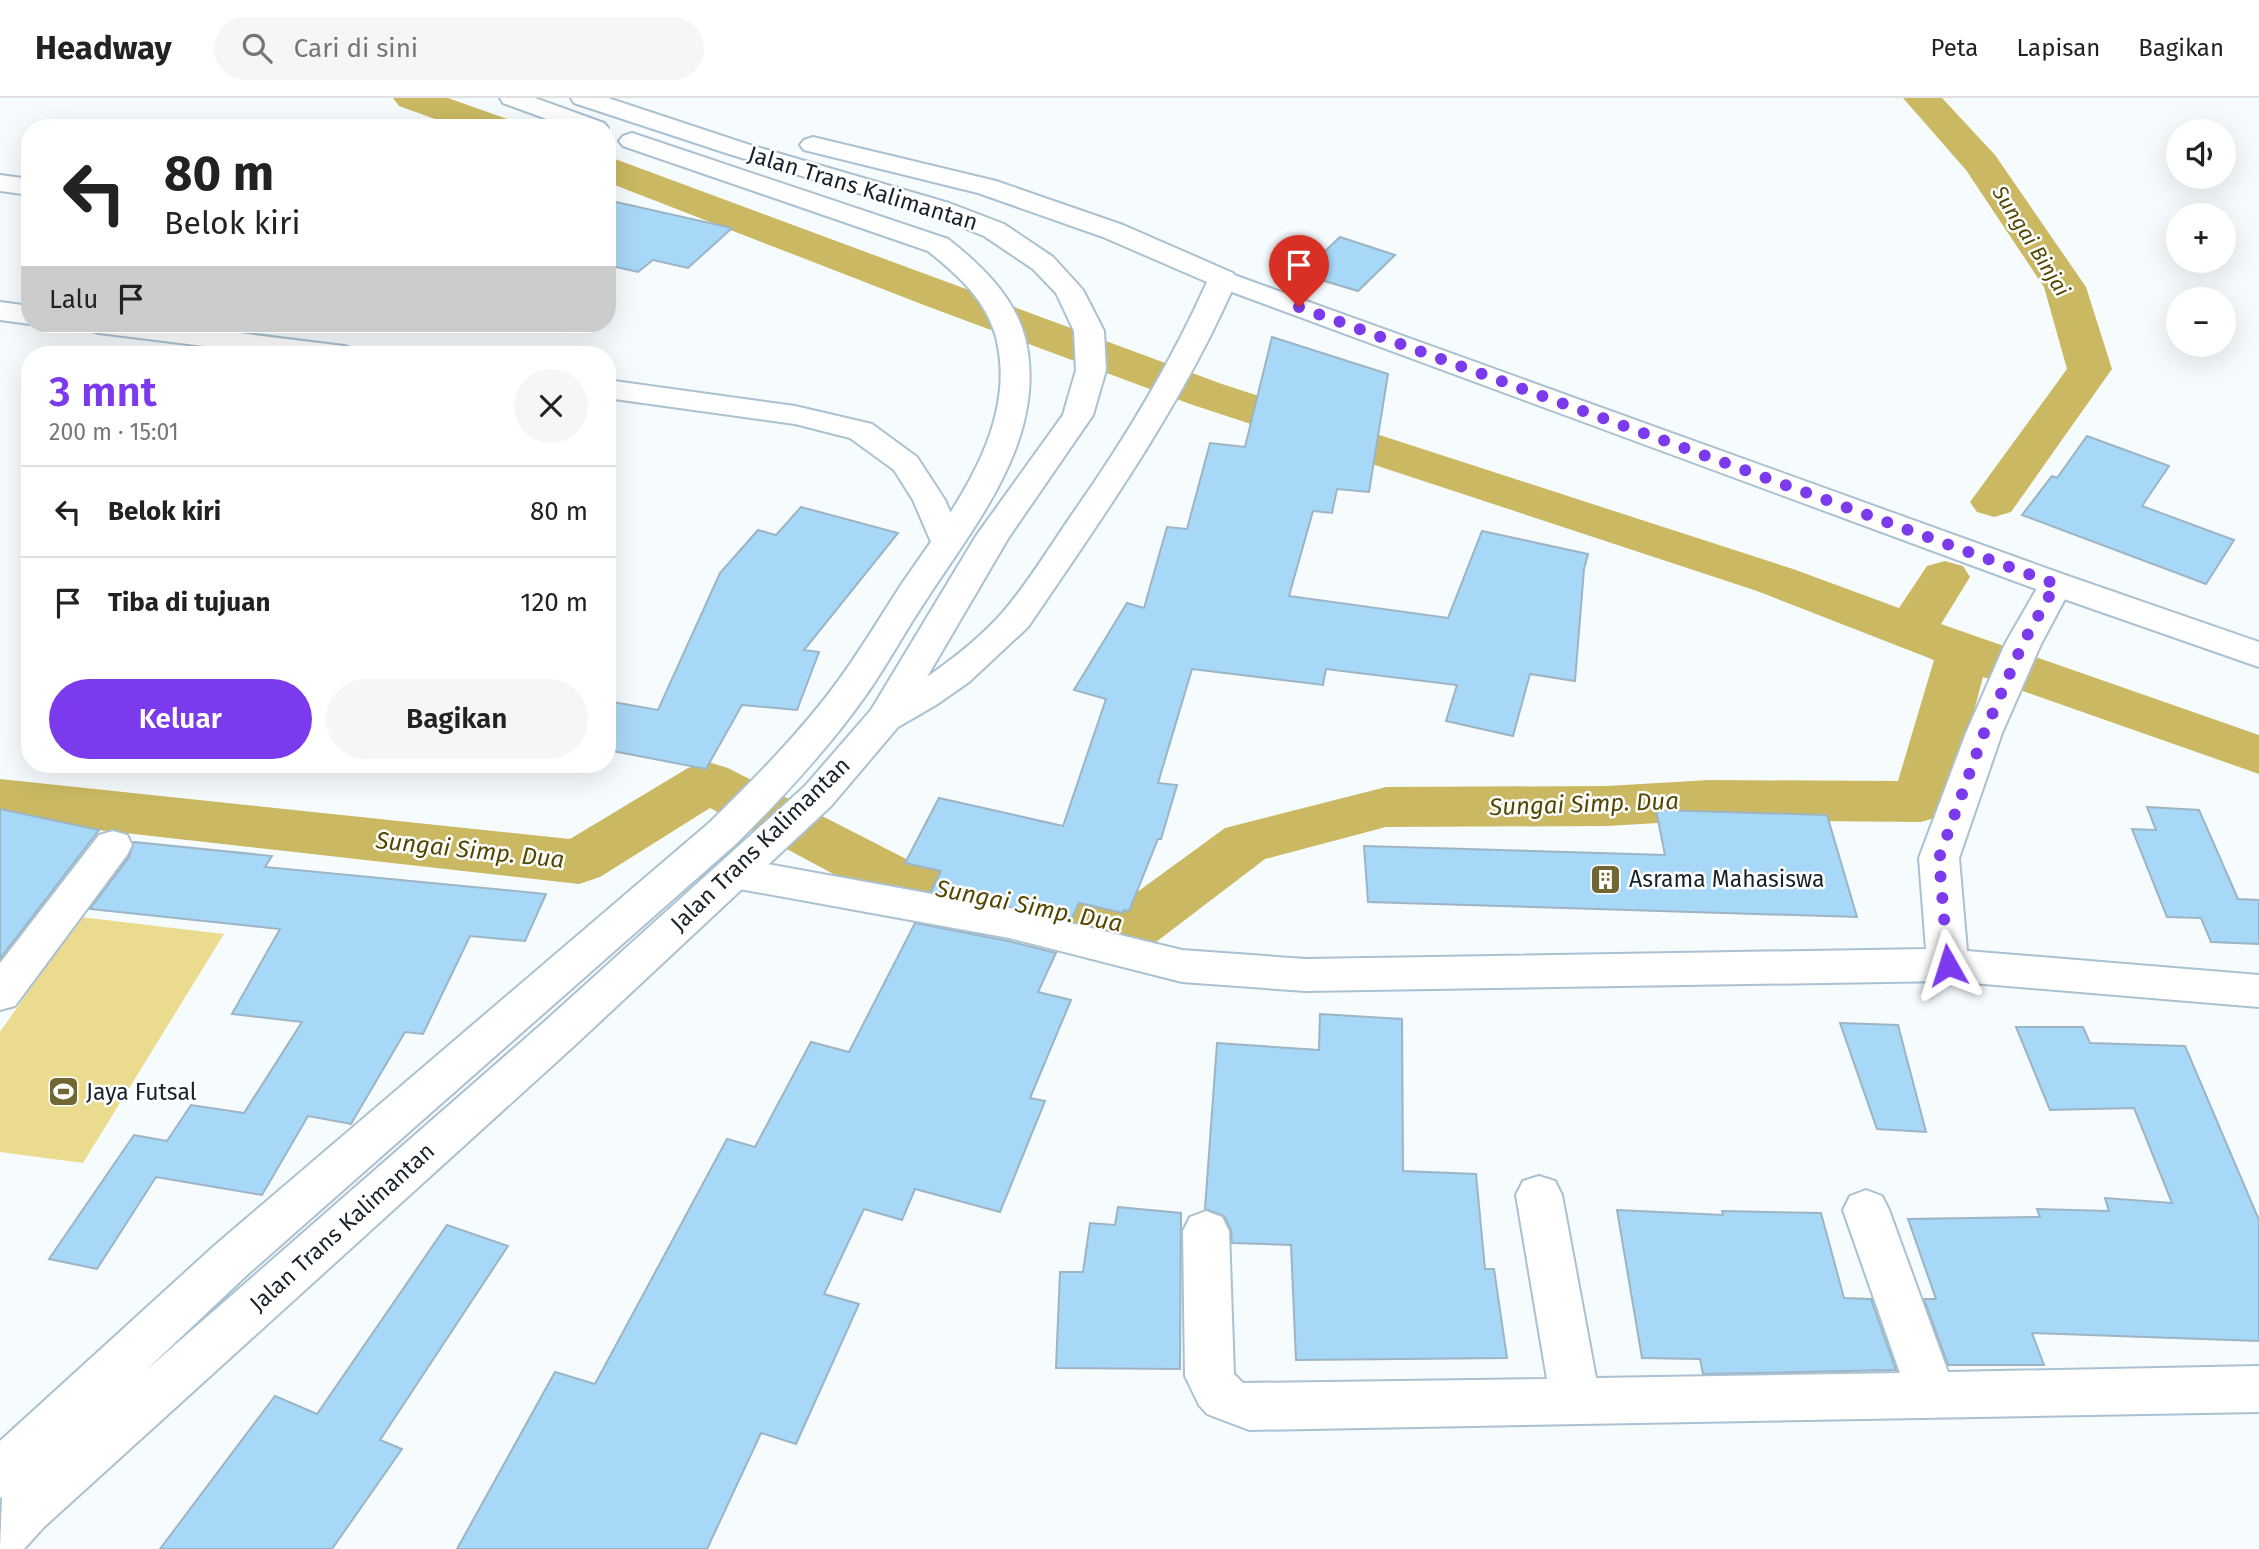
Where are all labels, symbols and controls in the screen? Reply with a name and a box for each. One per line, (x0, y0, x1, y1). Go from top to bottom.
search box (214, 17, 704, 80)
text: Headway (35, 28, 172, 68)
icon: search (238, 29, 276, 67)
text: Cari di sini (294, 33, 418, 64)
text: Peta (1931, 34, 1978, 62)
text: Lapisan (2016, 34, 2100, 62)
text: Bagikan (2138, 34, 2224, 62)
map controls (2166, 119, 2236, 357)
button: sound (2166, 119, 2236, 189)
street label: Jalan Trans Kalimantan (745, 140, 981, 236)
text: 80 m (164, 144, 274, 203)
icon: left (49, 147, 140, 238)
water label: Sungai Binjai (1986, 180, 2075, 301)
button: + (2166, 203, 2236, 273)
text: Belok kiri (164, 204, 300, 242)
pin (1269, 235, 1329, 307)
icon: arrive (1280, 246, 1318, 284)
icon: arrive (112, 280, 150, 318)
text: Lalu (49, 284, 98, 315)
button: − (2166, 287, 2236, 357)
text: 3 mnt (49, 367, 157, 417)
button: close (514, 369, 588, 443)
text: 200 m · 15:01 (49, 418, 179, 446)
icon: left (49, 493, 87, 531)
text: Belok kiri (108, 496, 221, 527)
text: 80 m (530, 496, 588, 527)
icon: arrive (49, 584, 87, 622)
text: Tiba di tujuan (108, 587, 270, 618)
text: 120 m (520, 587, 588, 618)
button: Keluar (49, 679, 312, 759)
button: Bagikan (326, 679, 588, 759)
street label: Jalan Trans Kalimantan (664, 751, 856, 937)
water label: Sungai Simp. Dua (1488, 787, 1679, 821)
water label: Sungai Simp. Dua (373, 826, 566, 874)
building icon: Asrama Mahasiswa (1589, 862, 1623, 896)
place label: Asrama Mahasiswa (1629, 865, 1825, 893)
water label: Sungai Simp. Dua (932, 874, 1125, 938)
position arrow (1911, 928, 1985, 1002)
sports icon: Jaya Futsal (46, 1075, 80, 1109)
place label: Jaya Futsal (86, 1078, 197, 1106)
street label: Jalan Trans Kalimantan (244, 1137, 440, 1317)

